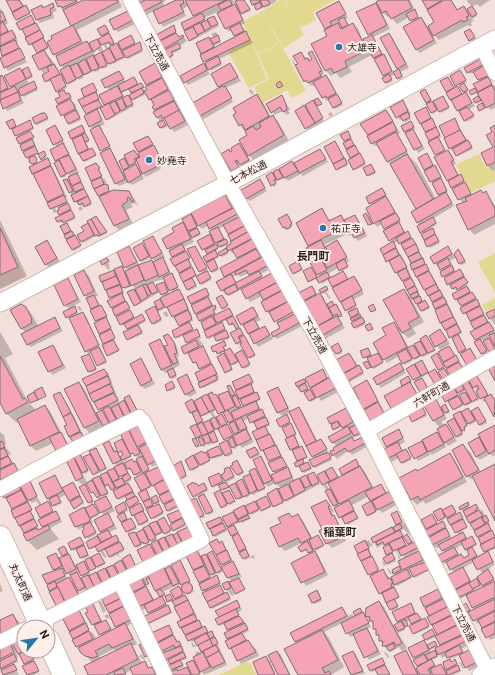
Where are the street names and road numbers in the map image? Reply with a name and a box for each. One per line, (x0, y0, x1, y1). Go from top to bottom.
street label: 下立売通 (142, 32, 171, 72)
street label: 七本松通 (228, 158, 269, 186)
street label: 下立売通 (300, 315, 329, 355)
street label: 六軒町通 (411, 380, 451, 409)
street label: 丸太町通 (7, 562, 34, 603)
street label: 下立売通 (450, 603, 478, 644)

